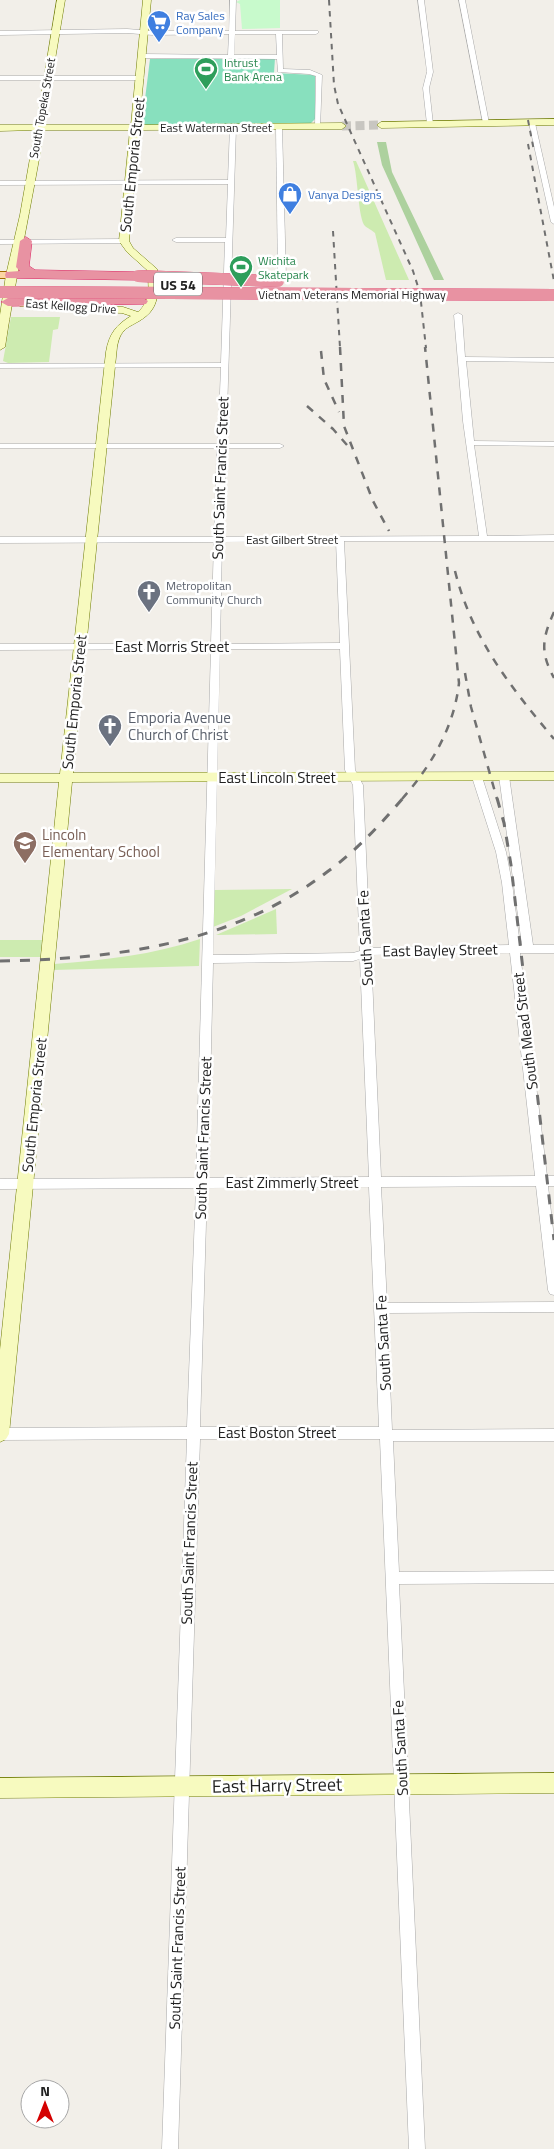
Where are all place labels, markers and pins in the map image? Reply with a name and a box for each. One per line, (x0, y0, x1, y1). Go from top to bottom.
place label: Ray Sales Company (176, 6, 225, 39)
supermarket icon: Ray Sales Company (146, 9, 172, 43)
place label: Intrust Bank Arena (224, 53, 282, 86)
sports icon: Intrust Bank Arena (193, 56, 219, 90)
shop icon: Vanya Designs (277, 181, 303, 215)
place label: Vanya Designs (308, 185, 382, 204)
place label: Wichita Skatepark (258, 251, 309, 284)
sports icon: Wichita Skatepark (228, 254, 254, 288)
place label: Metropolitan Community Church (166, 576, 262, 609)
church icon: Metropolitan Community Church (136, 579, 162, 613)
place label: Emporia Avenue Church of Christ (128, 706, 231, 746)
church icon: Emporia Avenue Church of Christ (97, 713, 123, 747)
place label: Lincoln Elementary School (42, 823, 160, 863)
school or university icon: Lincoln Elementary School (12, 830, 38, 864)

